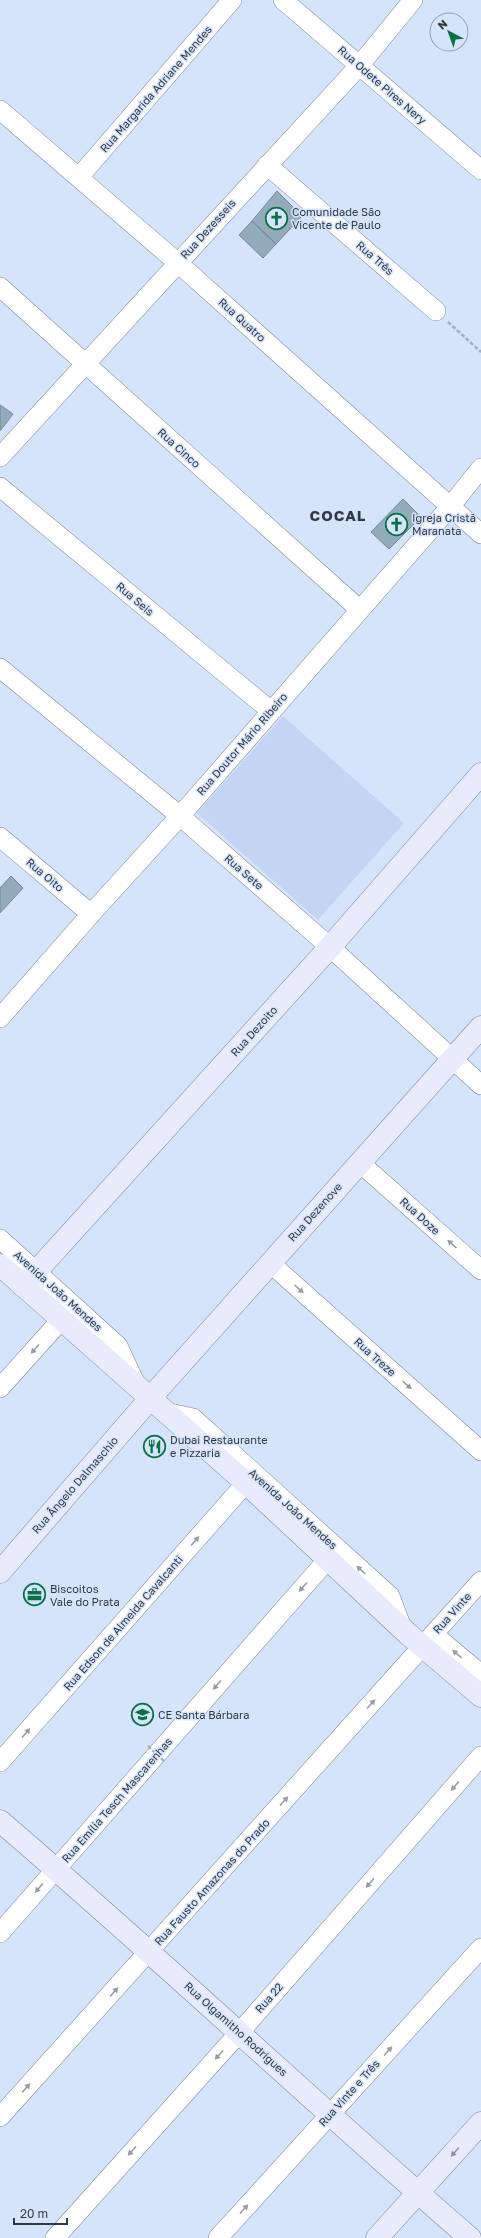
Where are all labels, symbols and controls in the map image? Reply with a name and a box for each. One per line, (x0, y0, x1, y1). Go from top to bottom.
north arrow (429, 12, 469, 52)
text: N (435, 16, 450, 32)
street label: Rua Margarida Adriane Mendes (97, 23, 214, 155)
street label: Rua Odete Pires Nery (336, 43, 429, 126)
street label: Rua Dezesseis (177, 196, 238, 261)
church icon: Comunidade São Vicente de Paulo (264, 205, 290, 231)
place label: Comunidade São Vicente de Paulo (292, 205, 381, 231)
street label: Rua Três (354, 238, 397, 277)
street label: Rua Quatro (216, 295, 269, 344)
street label: Rua Cinco (155, 425, 204, 470)
district label: COCAL (310, 506, 366, 524)
church icon: Igreja Cristã Maranata (383, 511, 409, 537)
place label: Igreja Cristã Maranata (412, 511, 476, 537)
street label: Rua Seis (114, 579, 157, 618)
street label: Rua Doutor Mário Ribeiro (194, 690, 290, 798)
street label: Rua Sete (222, 851, 266, 892)
street label: Rua Oito (24, 855, 67, 894)
street label: Rua Dezoito (228, 1003, 280, 1058)
street label: Rua Dezenove (285, 1180, 344, 1244)
street label: Rua Doze (398, 1194, 443, 1237)
one-way arrow (447, 1240, 457, 1249)
street label: Avenida João Mendes (12, 1248, 105, 1334)
one-way arrow (294, 1284, 304, 1294)
street label: Rua Treze (352, 1335, 399, 1379)
one-way arrow (31, 1344, 40, 1354)
one-way arrow (401, 1380, 412, 1389)
street label: Rua Ângelo Dalmaschio (29, 1433, 121, 1536)
restaurant icon: Dubai Restaurante e Pizzaria (142, 1433, 168, 1459)
place label: Dubai Restaurante e Pizzaria (170, 1433, 268, 1459)
street label: Avenida João Mendes (247, 1466, 340, 1552)
one-way arrow (190, 1536, 200, 1546)
street label: Rua Edson de Almeida Cavalcanti (60, 1552, 185, 1693)
one-way arrow (356, 1566, 366, 1575)
office icon: Biscoitos Vale do Prata (21, 1582, 47, 1608)
place label: Biscoitos Vale do Prata (50, 1582, 120, 1608)
one-way arrow (298, 1582, 307, 1592)
street label: Rua Vinte (430, 1589, 473, 1636)
one-way arrow (452, 1649, 462, 1658)
one-way arrow (213, 1680, 222, 1690)
one-way arrow (366, 1699, 376, 1709)
school or university icon: CE Santa Bárbara (130, 1702, 156, 1728)
place label: CE Santa Bárbara (158, 1708, 249, 1721)
one-way arrow (21, 1728, 30, 1738)
street label: Rua Emília Tesch Mascarenhas (59, 1734, 175, 1865)
one-way arrow (451, 1780, 460, 1791)
one-way arrow (280, 1796, 289, 1806)
street label: Rua Fausto Amazonas do Prado (151, 1815, 272, 1948)
one-way arrow (365, 1878, 374, 1889)
one-way arrow (35, 1883, 44, 1893)
street label: Rua Olgamitho Rodrigues (182, 1979, 291, 2078)
street label: Rua 22 (252, 1980, 285, 2015)
one-way arrow (109, 1986, 118, 1997)
one-way arrow (383, 2045, 392, 2056)
one-way arrow (215, 2050, 224, 2059)
street label: Rua Vinte e Três (315, 2057, 382, 2128)
one-way arrow (22, 2083, 31, 2093)
one-way arrow (128, 2146, 137, 2157)
one-way arrow (450, 2147, 459, 2157)
scale bar (14, 2200, 67, 2226)
one-way arrow (239, 2204, 248, 2214)
text: 20 m (20, 2206, 48, 2221)

